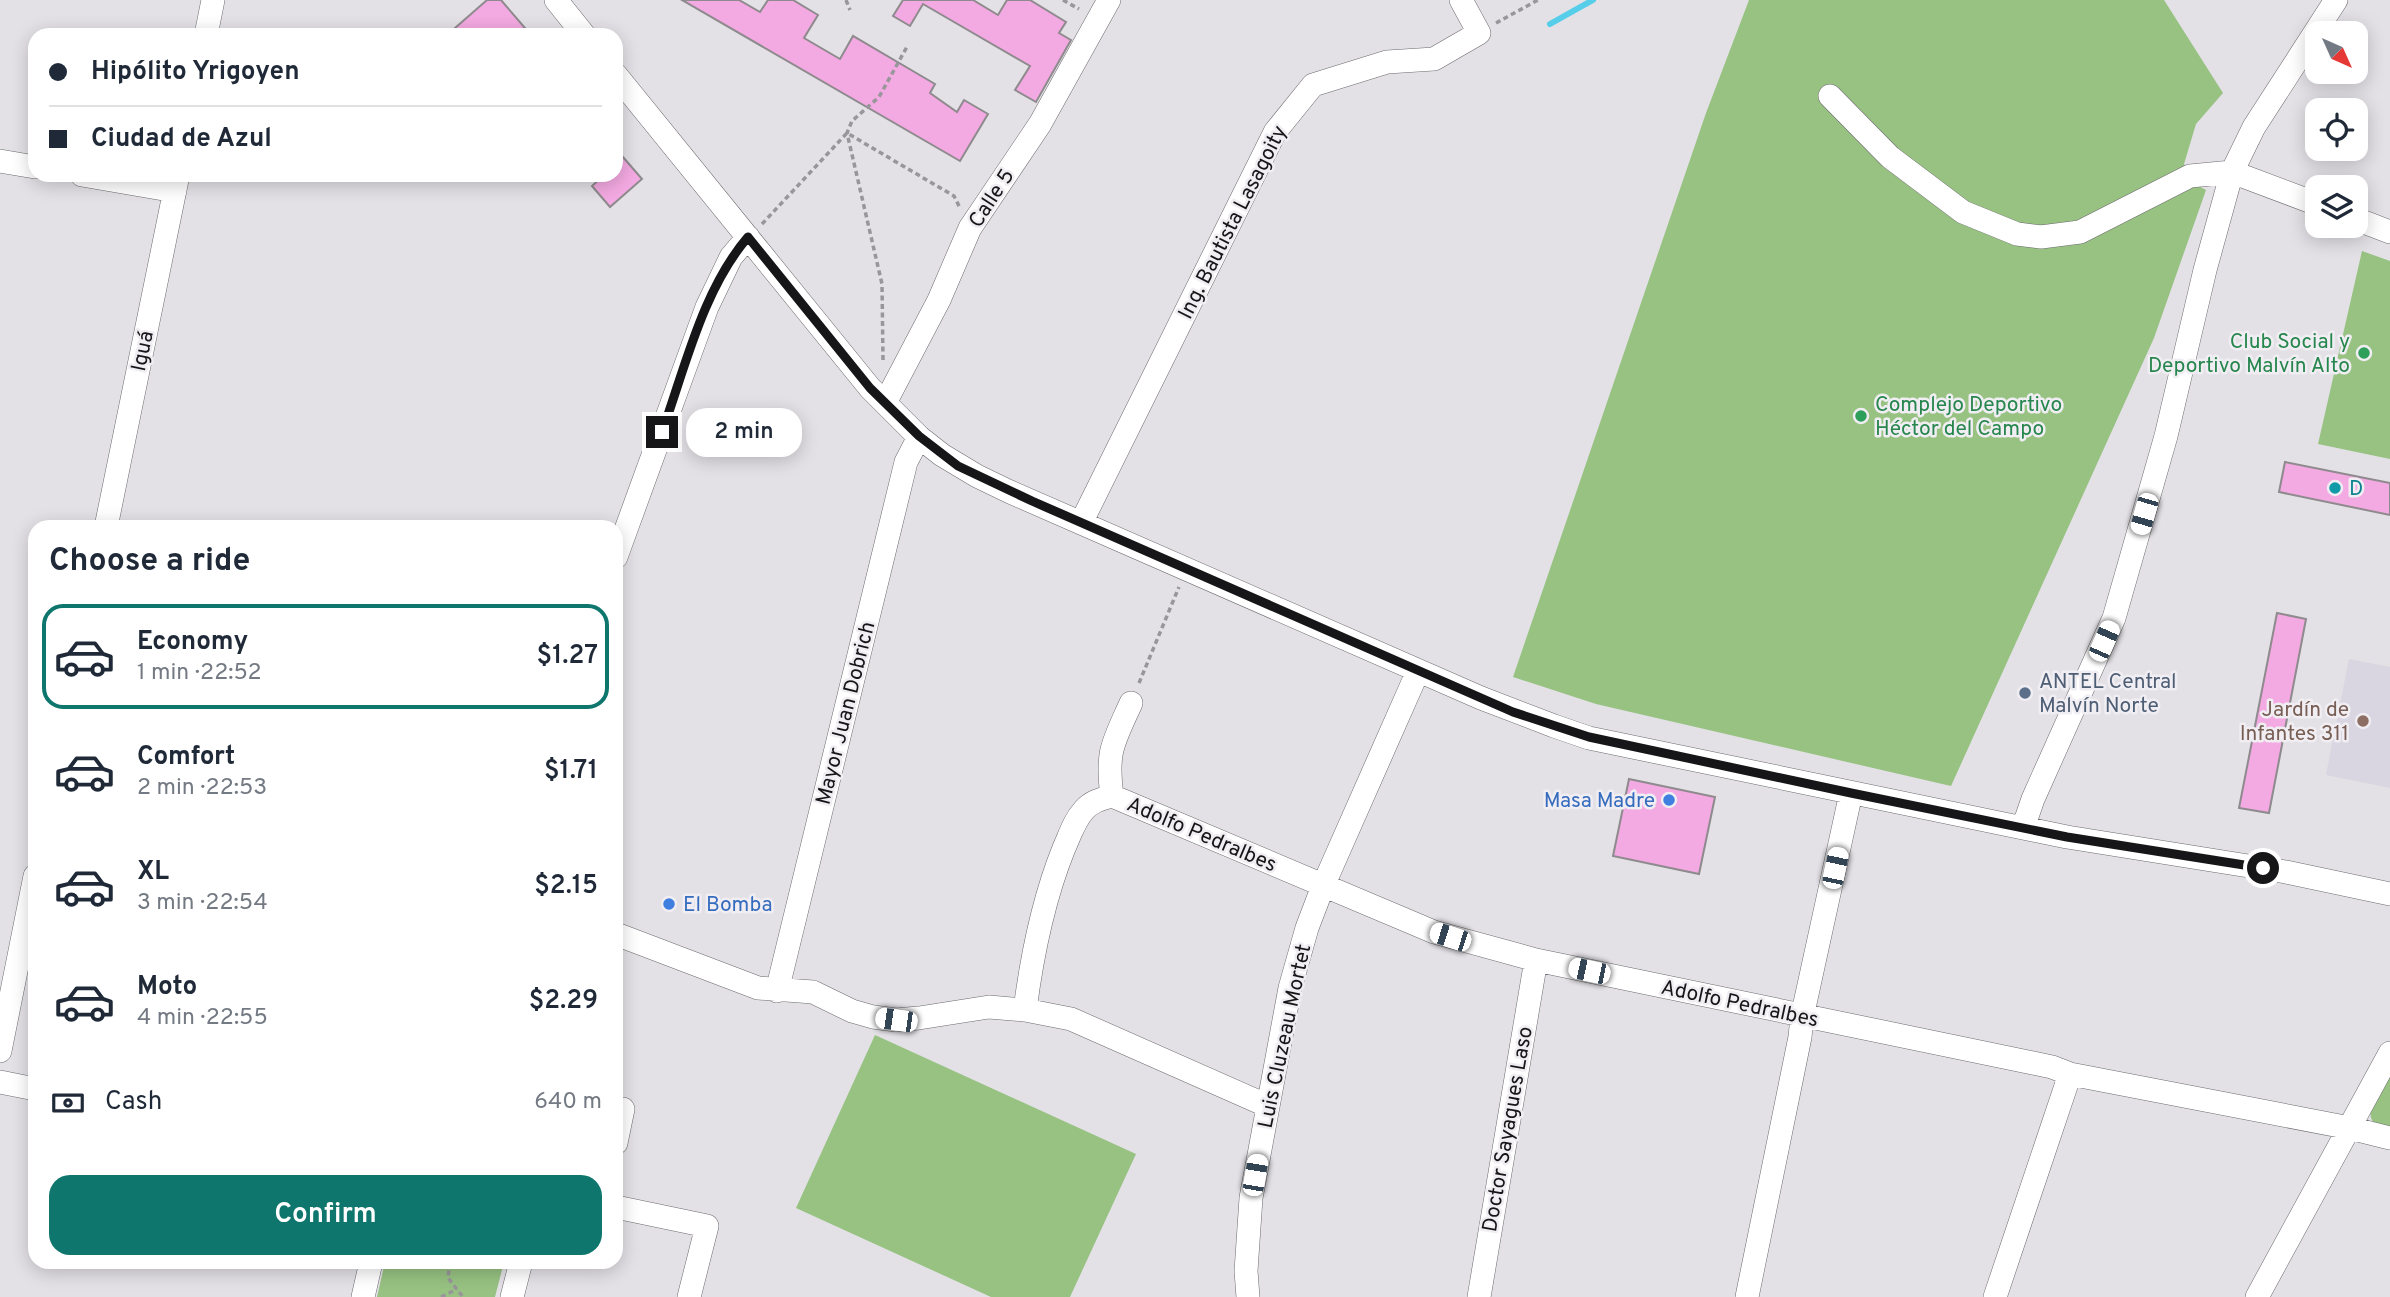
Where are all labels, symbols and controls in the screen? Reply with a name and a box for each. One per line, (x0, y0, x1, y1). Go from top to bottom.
north arrow (2305, 21, 2368, 84)
map controls (2305, 21, 2368, 238)
text: Hipólito Yrigoyen (91, 56, 300, 89)
button: locate (2305, 98, 2368, 161)
street label: Ing. Bautista Lasagoity (1173, 121, 1294, 324)
text: Ciudad de Azul (91, 123, 272, 156)
street label: Calle 5 (963, 164, 1021, 233)
button: layers (2305, 175, 2368, 238)
street label: Iguá (126, 329, 161, 374)
place label: Club Social y Deportivo Malvín Alto (2148, 329, 2350, 380)
marker: Club Social y Deportivo Malvín Alto (2356, 345, 2372, 361)
place label: Complejo Deportivo Héctor del Campo (1875, 392, 2062, 443)
callout: 2 min (686, 408, 802, 457)
marker: Complejo Deportivo Héctor del Campo (1853, 408, 1869, 424)
route end (646, 416, 678, 448)
text: 2 min (714, 418, 774, 447)
place label: D (2349, 476, 2363, 503)
marker: D (2327, 480, 2343, 496)
car (2129, 491, 2160, 537)
text: Choose a ride (49, 542, 250, 582)
car (2086, 618, 2123, 664)
street label: Mayor Juan Dobrich (811, 619, 882, 808)
icon: car (53, 625, 116, 688)
text: Economy (137, 626, 248, 659)
text: $1.27 (537, 640, 598, 673)
text: 1 min · 22:52 (137, 659, 262, 688)
place label: ANTEL Central Malvín Norte (2039, 669, 2177, 720)
marker: ANTEL Central Malvín Norte (2017, 685, 2033, 701)
place label: Jardín de Infantes 311 (2240, 697, 2349, 748)
marker: Jardín de Infantes 311 (2355, 713, 2371, 729)
icon: car (53, 740, 116, 803)
text: Comfort (137, 741, 235, 774)
text: $1.71 (544, 755, 598, 788)
text: 2 min · 22:53 (137, 774, 267, 803)
place label: Masa Madre (1544, 788, 1655, 815)
street label: Adolfo Pedralbes (1122, 792, 1280, 879)
marker: Masa Madre (1661, 792, 1677, 808)
car (1821, 845, 1850, 891)
route start (2247, 852, 2279, 884)
icon: car (53, 855, 116, 918)
text: XL (137, 856, 169, 889)
text: $2.15 (534, 870, 598, 903)
text: 3 min · 22:54 (137, 889, 268, 918)
place label: El Bomba (683, 892, 773, 919)
marker: El Bomba (661, 896, 677, 912)
car (1427, 921, 1474, 953)
street label: Luis Cluzeau Mortet (1253, 942, 1318, 1131)
car (1567, 956, 1612, 986)
icon: car (53, 970, 116, 1033)
text: Moto (137, 971, 197, 1004)
street label: Adolfo Pedralbes (1658, 975, 1821, 1034)
text: $2.29 (529, 985, 598, 1018)
text: 4 min · 22:55 (137, 1004, 268, 1033)
car (874, 1007, 919, 1033)
street label: Doctor Sayagues Laso (1477, 1024, 1540, 1234)
icon: cash (49, 1084, 87, 1122)
text: Cash (105, 1086, 162, 1119)
text: 640 m (534, 1088, 602, 1117)
car (1242, 1152, 1269, 1198)
button: Confirm (49, 1175, 602, 1255)

